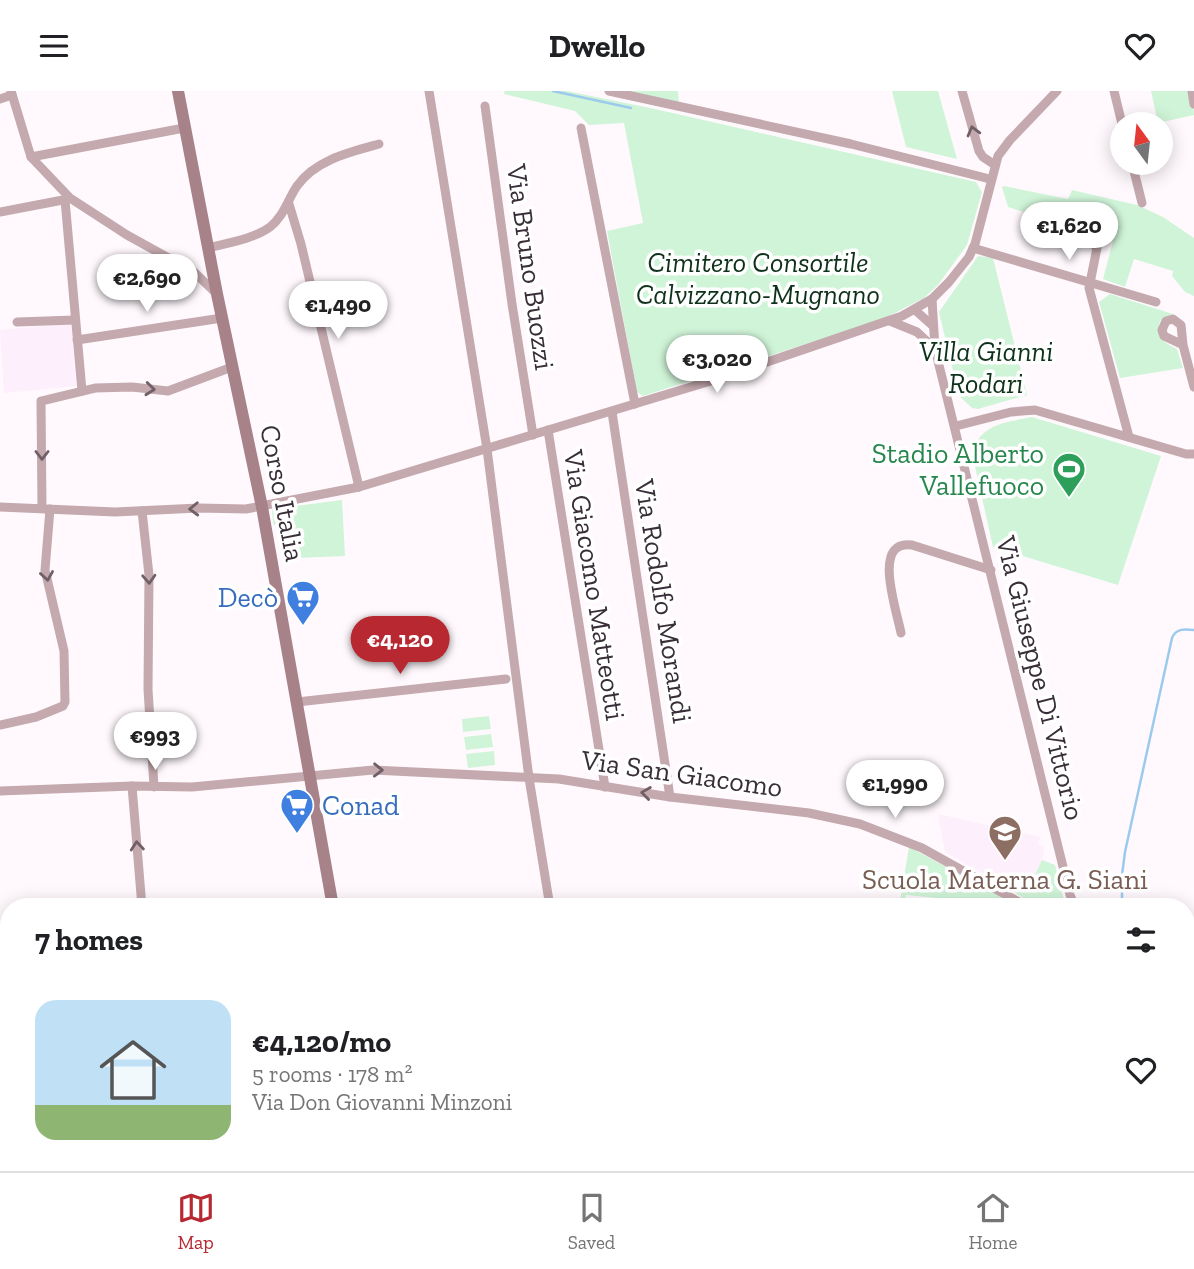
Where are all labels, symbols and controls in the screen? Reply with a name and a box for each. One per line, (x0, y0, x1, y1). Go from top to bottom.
icon: menu (35, 27, 73, 65)
text: Dwello (549, 27, 645, 65)
icon: heart (1121, 27, 1159, 65)
north arrow (1110, 112, 1172, 175)
map controls (1110, 112, 1173, 175)
one-way arrow (967, 126, 981, 138)
street label: Via Bruno Buozzi (500, 161, 561, 372)
pin: €1,620 (1012, 202, 1126, 262)
text: €1,620 (1036, 211, 1102, 239)
park label: Cimitero Consortile Calvizzano-Mugnano (636, 246, 880, 311)
pin: €2,690 (90, 255, 204, 314)
text: €2,690 (113, 263, 181, 291)
pin: €1,490 (281, 281, 395, 341)
text: €1,490 (305, 290, 371, 318)
pin: €3,020 (660, 335, 774, 395)
park label: Villa Gianni Rodari (919, 335, 1053, 400)
text: €3,020 (682, 344, 752, 372)
one-way arrow (145, 381, 156, 396)
street label: Corso Italia (253, 422, 312, 565)
place label: Stadio Alberto Vallefuoco (872, 437, 1044, 502)
street label: Via Giacomo Matteotti (557, 447, 632, 723)
one-way arrow (34, 450, 50, 460)
sports icon: Stadio Alberto Vallefuoco (1050, 450, 1088, 499)
street label: Via Rodolfo Morandi (628, 476, 699, 725)
one-way arrow (188, 501, 199, 516)
street label: Via Giuseppe Di Vittorio (989, 532, 1092, 824)
one-way arrow (39, 571, 54, 582)
one-way arrow (141, 574, 156, 585)
supermarket icon: Decò (284, 578, 322, 627)
place label: Decò (218, 581, 278, 614)
pin: €4,120 (343, 617, 457, 676)
text: €4,120 (367, 625, 433, 653)
pin: €993 (114, 713, 196, 772)
text: €993 (130, 721, 180, 749)
street label: Via San Giacomo (578, 743, 785, 804)
pin: €1,990 (838, 761, 952, 820)
one-way arrow (373, 763, 384, 778)
text: €1,990 (862, 769, 928, 797)
supermarket icon: Conad (278, 786, 316, 835)
one-way arrow (640, 786, 652, 801)
place label: Conad (322, 789, 399, 822)
school or university icon: Scuola Materna G. Siani (986, 813, 1024, 862)
one-way arrow (130, 841, 145, 852)
place label: Scuola Materna G. Siani (862, 863, 1148, 896)
icon: filters (1122, 921, 1160, 959)
text: 7 homes (35, 922, 143, 958)
text: €4,120/mo (252, 1024, 391, 1060)
icon: home (91, 1028, 175, 1112)
icon: heart (1122, 1051, 1160, 1089)
text: 5 rooms · 178 m² (252, 1060, 412, 1088)
text: Via Don Giovanni Minzoni (252, 1088, 512, 1116)
tab: Map (177, 1189, 215, 1254)
tab: Saved (568, 1189, 615, 1254)
tab: Home (968, 1189, 1017, 1254)

